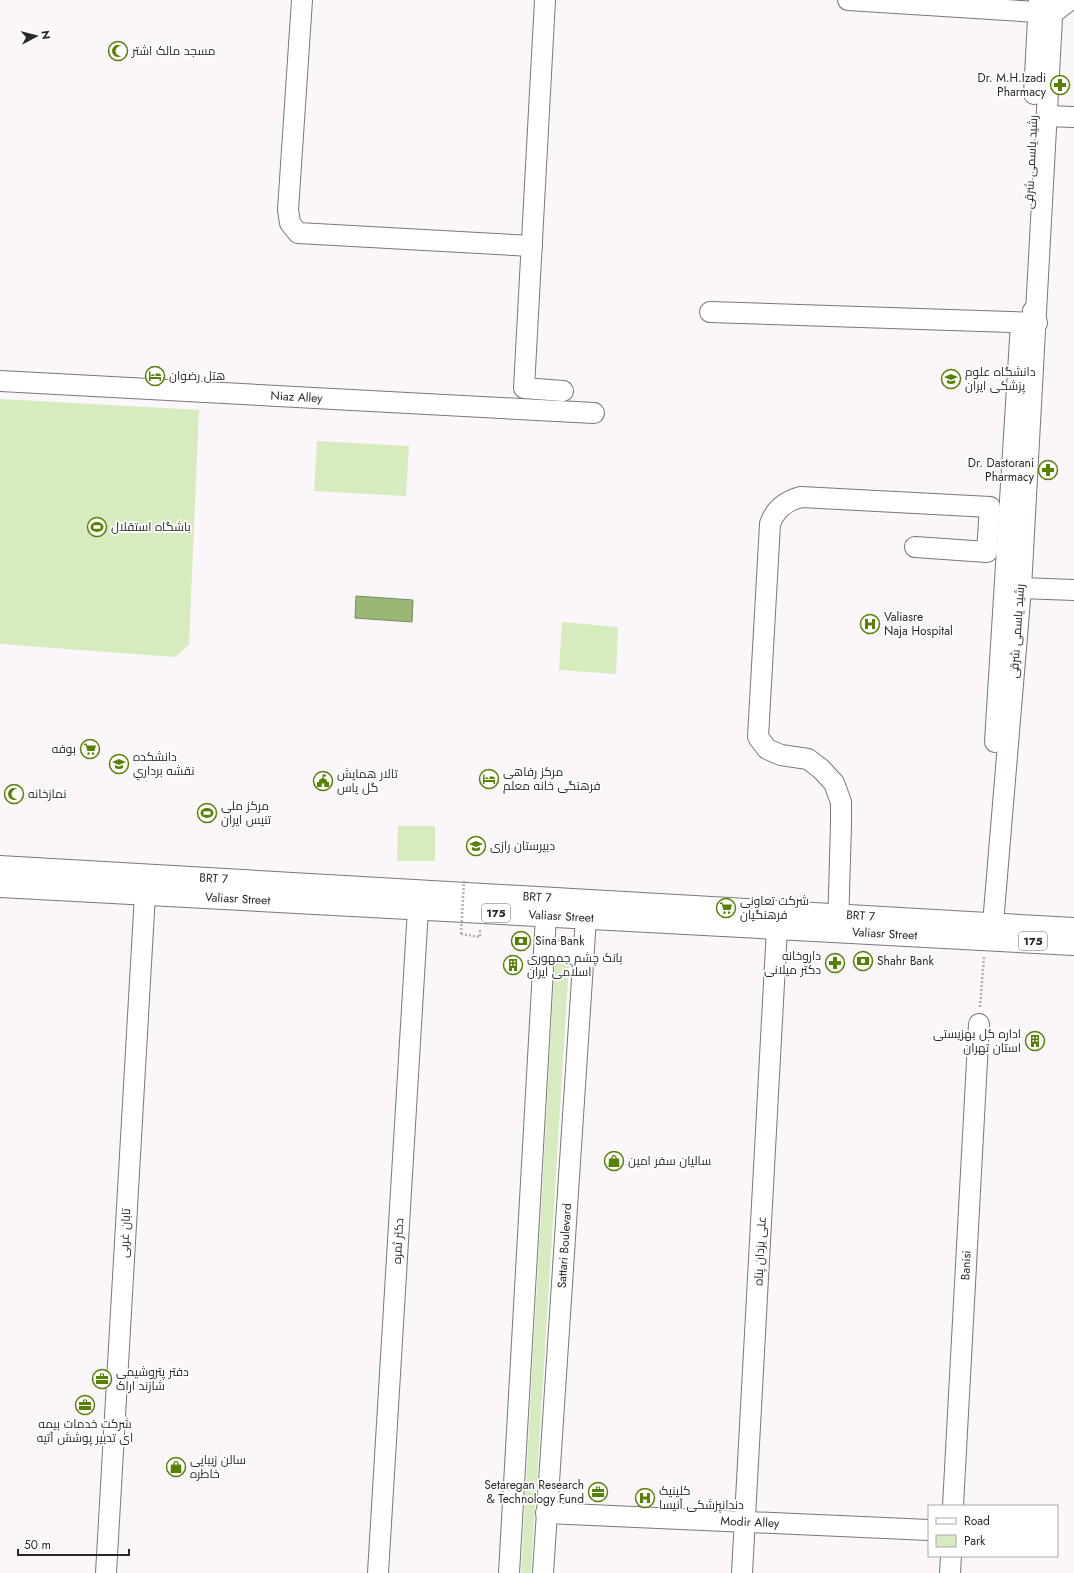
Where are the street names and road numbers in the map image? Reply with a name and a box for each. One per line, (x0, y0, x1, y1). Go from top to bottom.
street label: رشید یاسمی شرقی (1020, 114, 1042, 210)
street label: Niaz Alley (270, 387, 324, 407)
street label: رشید یاسمی شرقی (1005, 583, 1029, 679)
street label: BRT 7 (199, 869, 229, 888)
street label: BRT 7 (522, 887, 553, 907)
street label: Valiasr Street (204, 888, 271, 910)
road number: 175 (482, 904, 510, 922)
street label: Valiasr Street (528, 906, 594, 927)
street label: BRT 7 (846, 906, 876, 926)
street label: Valiasr Street (852, 923, 918, 945)
road number: 175 (1019, 932, 1047, 950)
street label: Sattari Boulevard (553, 1203, 576, 1289)
street label: تابان غربی (115, 1207, 135, 1258)
street label: علی یزدان پناه (749, 1216, 771, 1286)
street label: دکتر ثمره (388, 1217, 408, 1264)
street label: Banisi (956, 1250, 976, 1281)
street label: Modir Alley (720, 1512, 780, 1532)

